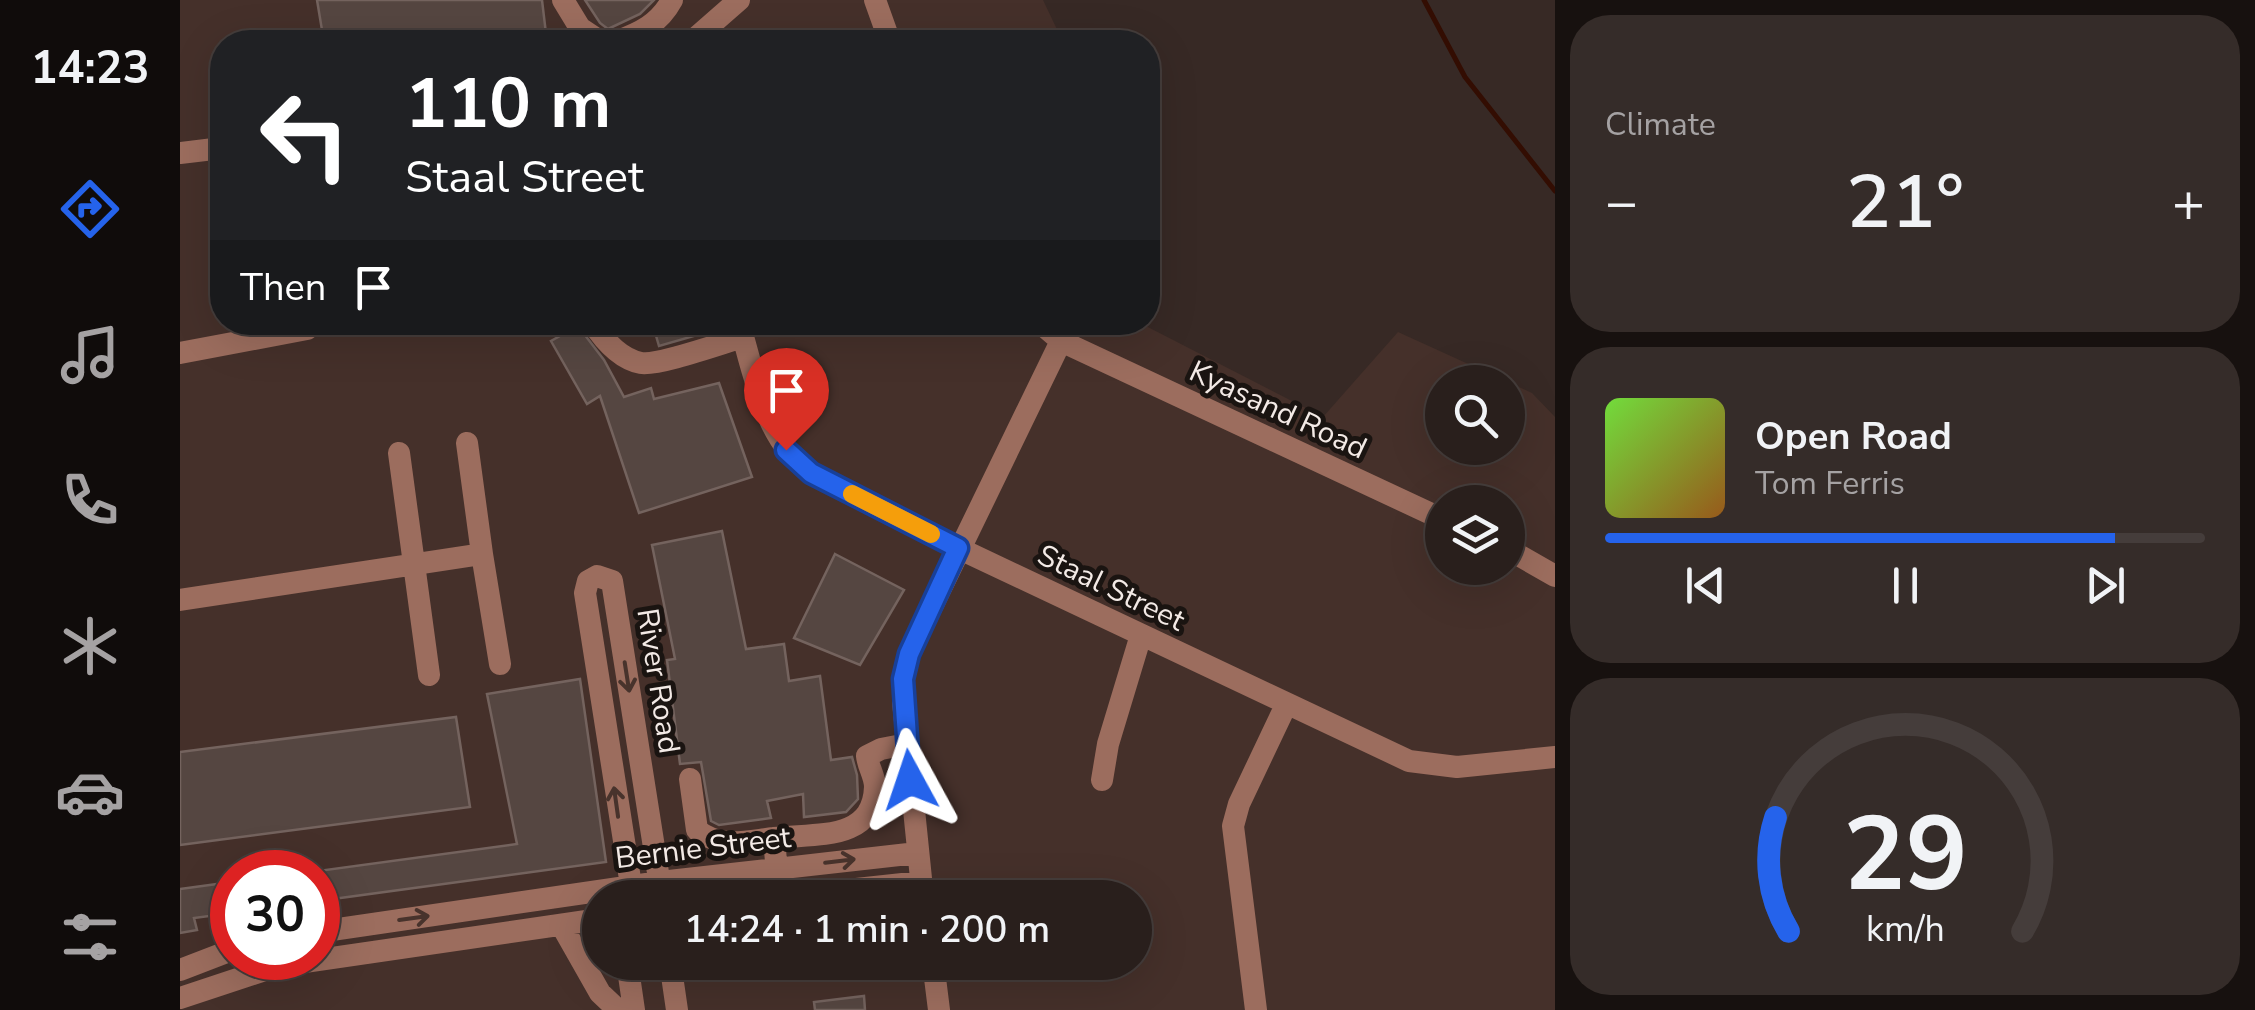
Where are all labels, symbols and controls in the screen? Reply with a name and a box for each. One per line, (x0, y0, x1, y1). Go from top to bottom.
text: 14:23 (30, 38, 150, 99)
text: 110 m (405, 56, 611, 152)
icon: left (240, 70, 370, 200)
text: Climate (1605, 103, 1716, 146)
text: Staal Street (405, 147, 644, 208)
text: 21° (1846, 151, 1964, 253)
text: − (1605, 165, 1638, 240)
text: + (2172, 165, 2205, 240)
icon: directions (55, 174, 125, 244)
icon: arrive (346, 260, 401, 315)
text: Then (240, 262, 326, 313)
icon: music (55, 320, 125, 390)
pin (744, 348, 829, 451)
street label: Kyasand Road (1183, 351, 1373, 469)
icon: arrive (759, 363, 814, 418)
map controls (1425, 365, 1525, 585)
button: search (1425, 365, 1525, 465)
text: Open Road (1755, 411, 1952, 462)
text: Tom Ferris (1755, 462, 1905, 505)
icon: phone (55, 465, 125, 535)
button: layers (1425, 485, 1525, 585)
street label: Staal Street (1030, 535, 1192, 642)
icon: previous (1678, 558, 1733, 613)
icon: pause (1878, 558, 1933, 613)
icon: next (2078, 558, 2133, 613)
street label: River Road (626, 605, 690, 757)
icon: climate (55, 611, 125, 681)
one-way arrow (618, 661, 637, 693)
position arrow (858, 728, 962, 832)
icon: car (55, 757, 125, 827)
text: 29 (1843, 784, 1967, 926)
one-way arrow (607, 786, 625, 818)
street label: Bernie Street (613, 817, 794, 879)
speed limit sign: 30 (210, 850, 340, 980)
one-way arrow (824, 851, 856, 870)
icon: filters (55, 902, 125, 972)
text: 14:24 · 1 min · 200 m (684, 904, 1050, 955)
text: km/h (1866, 905, 1944, 954)
one-way arrow (397, 909, 430, 927)

